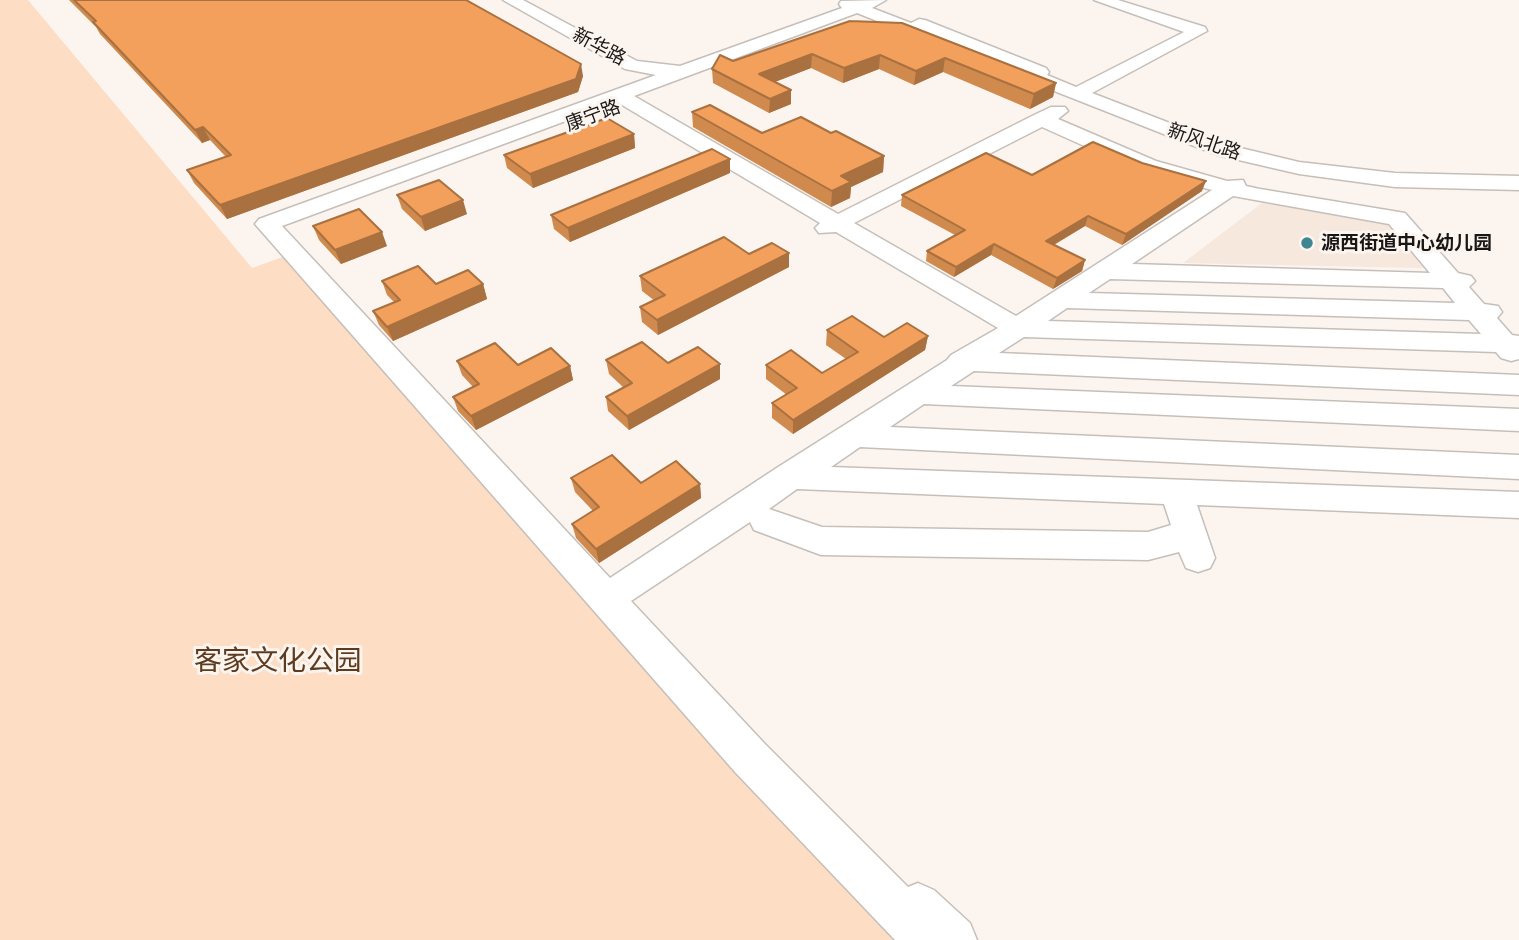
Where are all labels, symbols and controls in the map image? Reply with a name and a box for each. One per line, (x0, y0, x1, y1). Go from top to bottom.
street label: 新华路 (568, 24, 630, 70)
street label: 康宁路 (562, 96, 624, 136)
street label: 新风北路 (1164, 119, 1244, 165)
place label: 源西街道中心幼儿园 (1321, 232, 1492, 254)
marker: 源西街道中心幼儿园 (1299, 235, 1315, 251)
park label: 客家文化公园 (194, 645, 362, 679)

